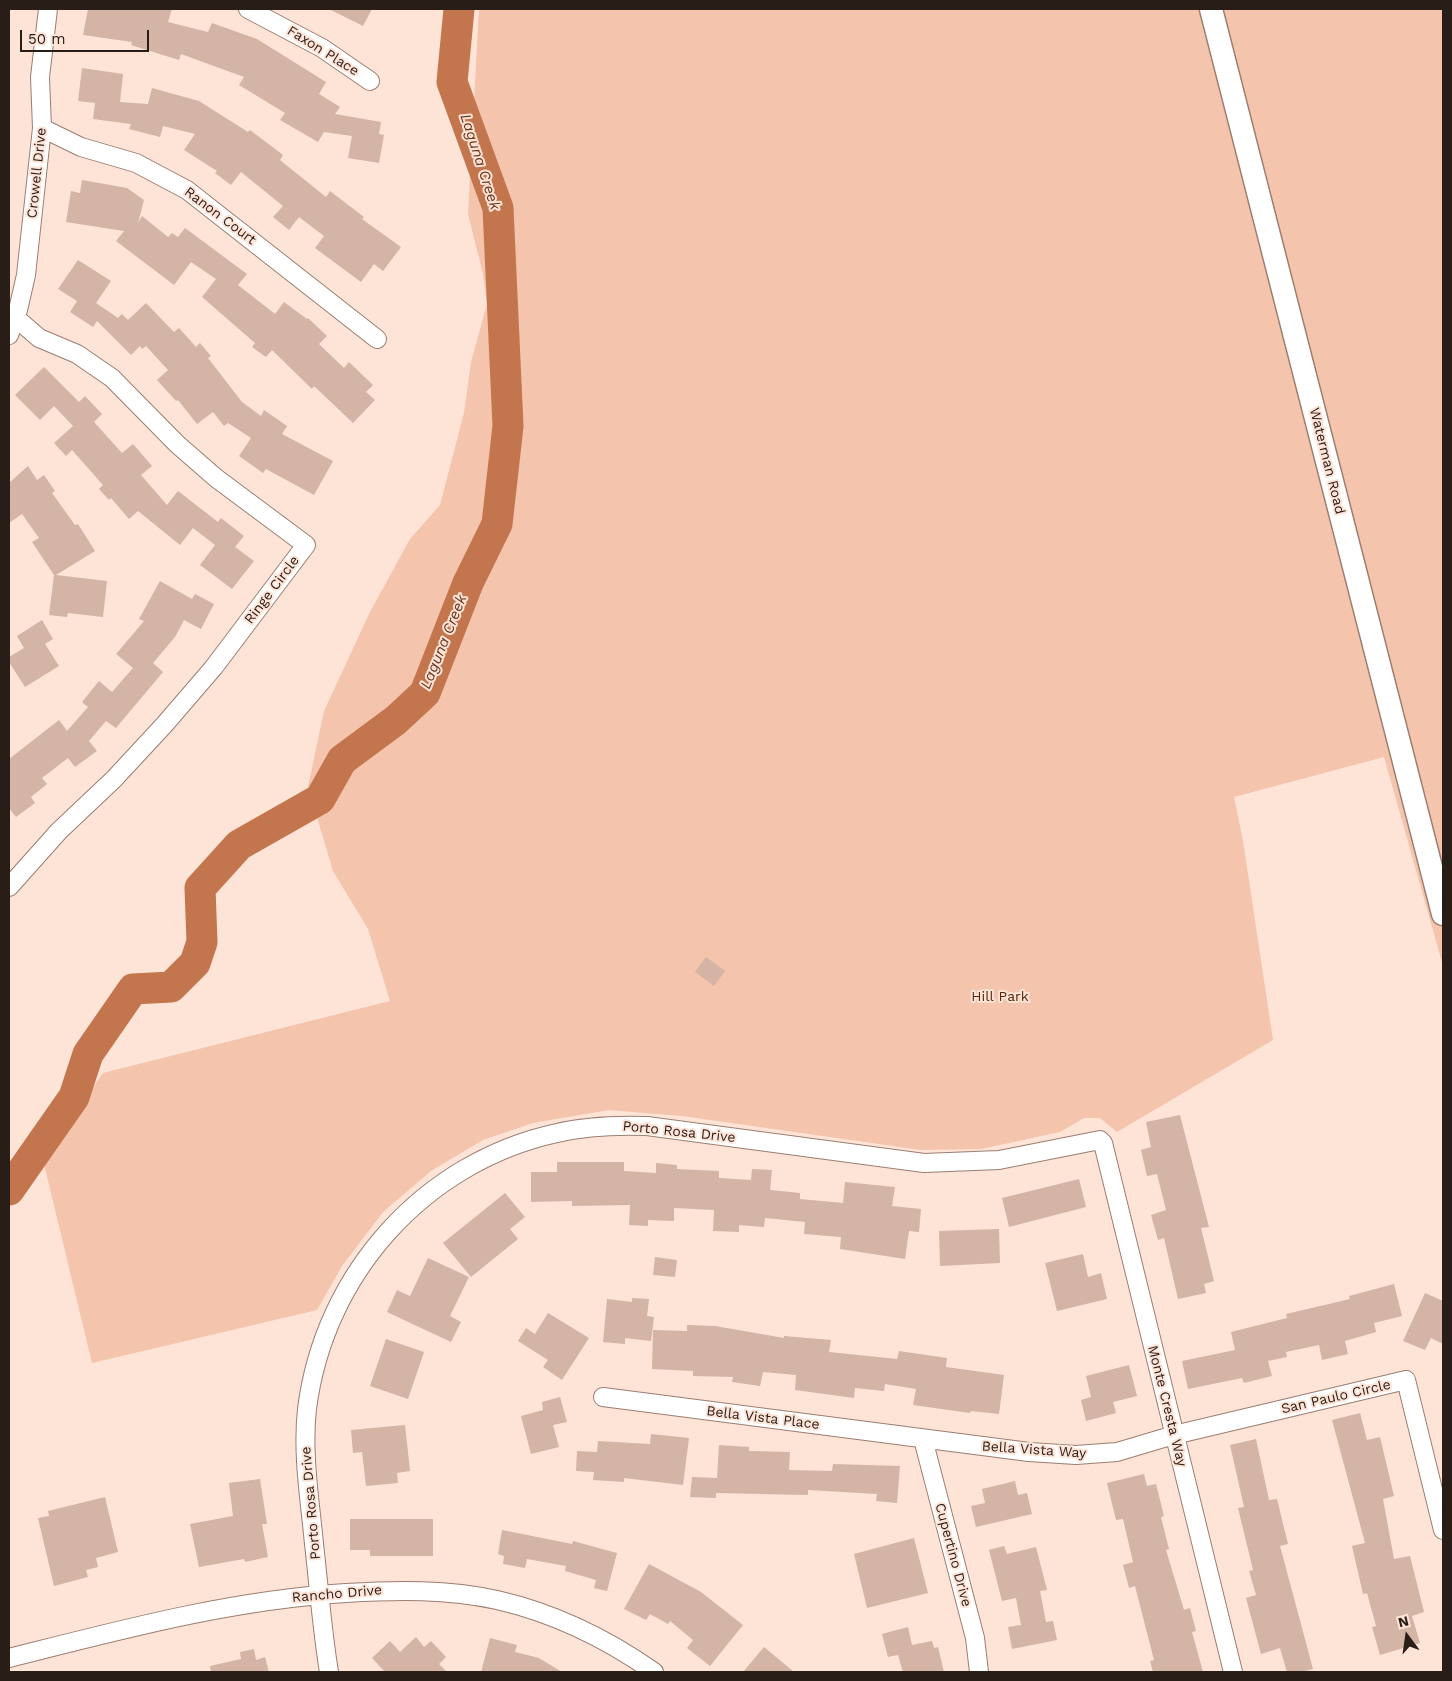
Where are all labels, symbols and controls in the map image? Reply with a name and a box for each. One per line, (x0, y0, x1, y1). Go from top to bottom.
scale bar (22, 20, 151, 52)
street label: Faxon Place (284, 22, 362, 80)
text: 50 m (28, 30, 65, 48)
water label: Laguna Creek (456, 112, 504, 212)
street label: Crowell Drive (24, 127, 50, 219)
street label: Ranon Court (181, 184, 259, 248)
street label: Waterman Road (1306, 406, 1348, 516)
street label: Ringe Circle (241, 553, 303, 627)
water label: Laguna Creek (417, 592, 471, 692)
park label: Hill Park (971, 989, 1029, 1005)
street label: Porto Rosa Drive (622, 1118, 736, 1146)
street label: Monte Cresta Way (1144, 1344, 1190, 1468)
street label: San Paulo Circle (1280, 1376, 1392, 1418)
street label: Bella Vista Place (705, 1403, 821, 1433)
street label: Bella Vista Way (981, 1438, 1087, 1462)
street label: Porto Rosa Drive (298, 1446, 324, 1560)
street label: Cupertino Drive (931, 1501, 975, 1609)
street label: Rancho Drive (291, 1582, 383, 1606)
north arrow (1382, 1611, 1432, 1661)
text: N (1396, 1612, 1410, 1630)

